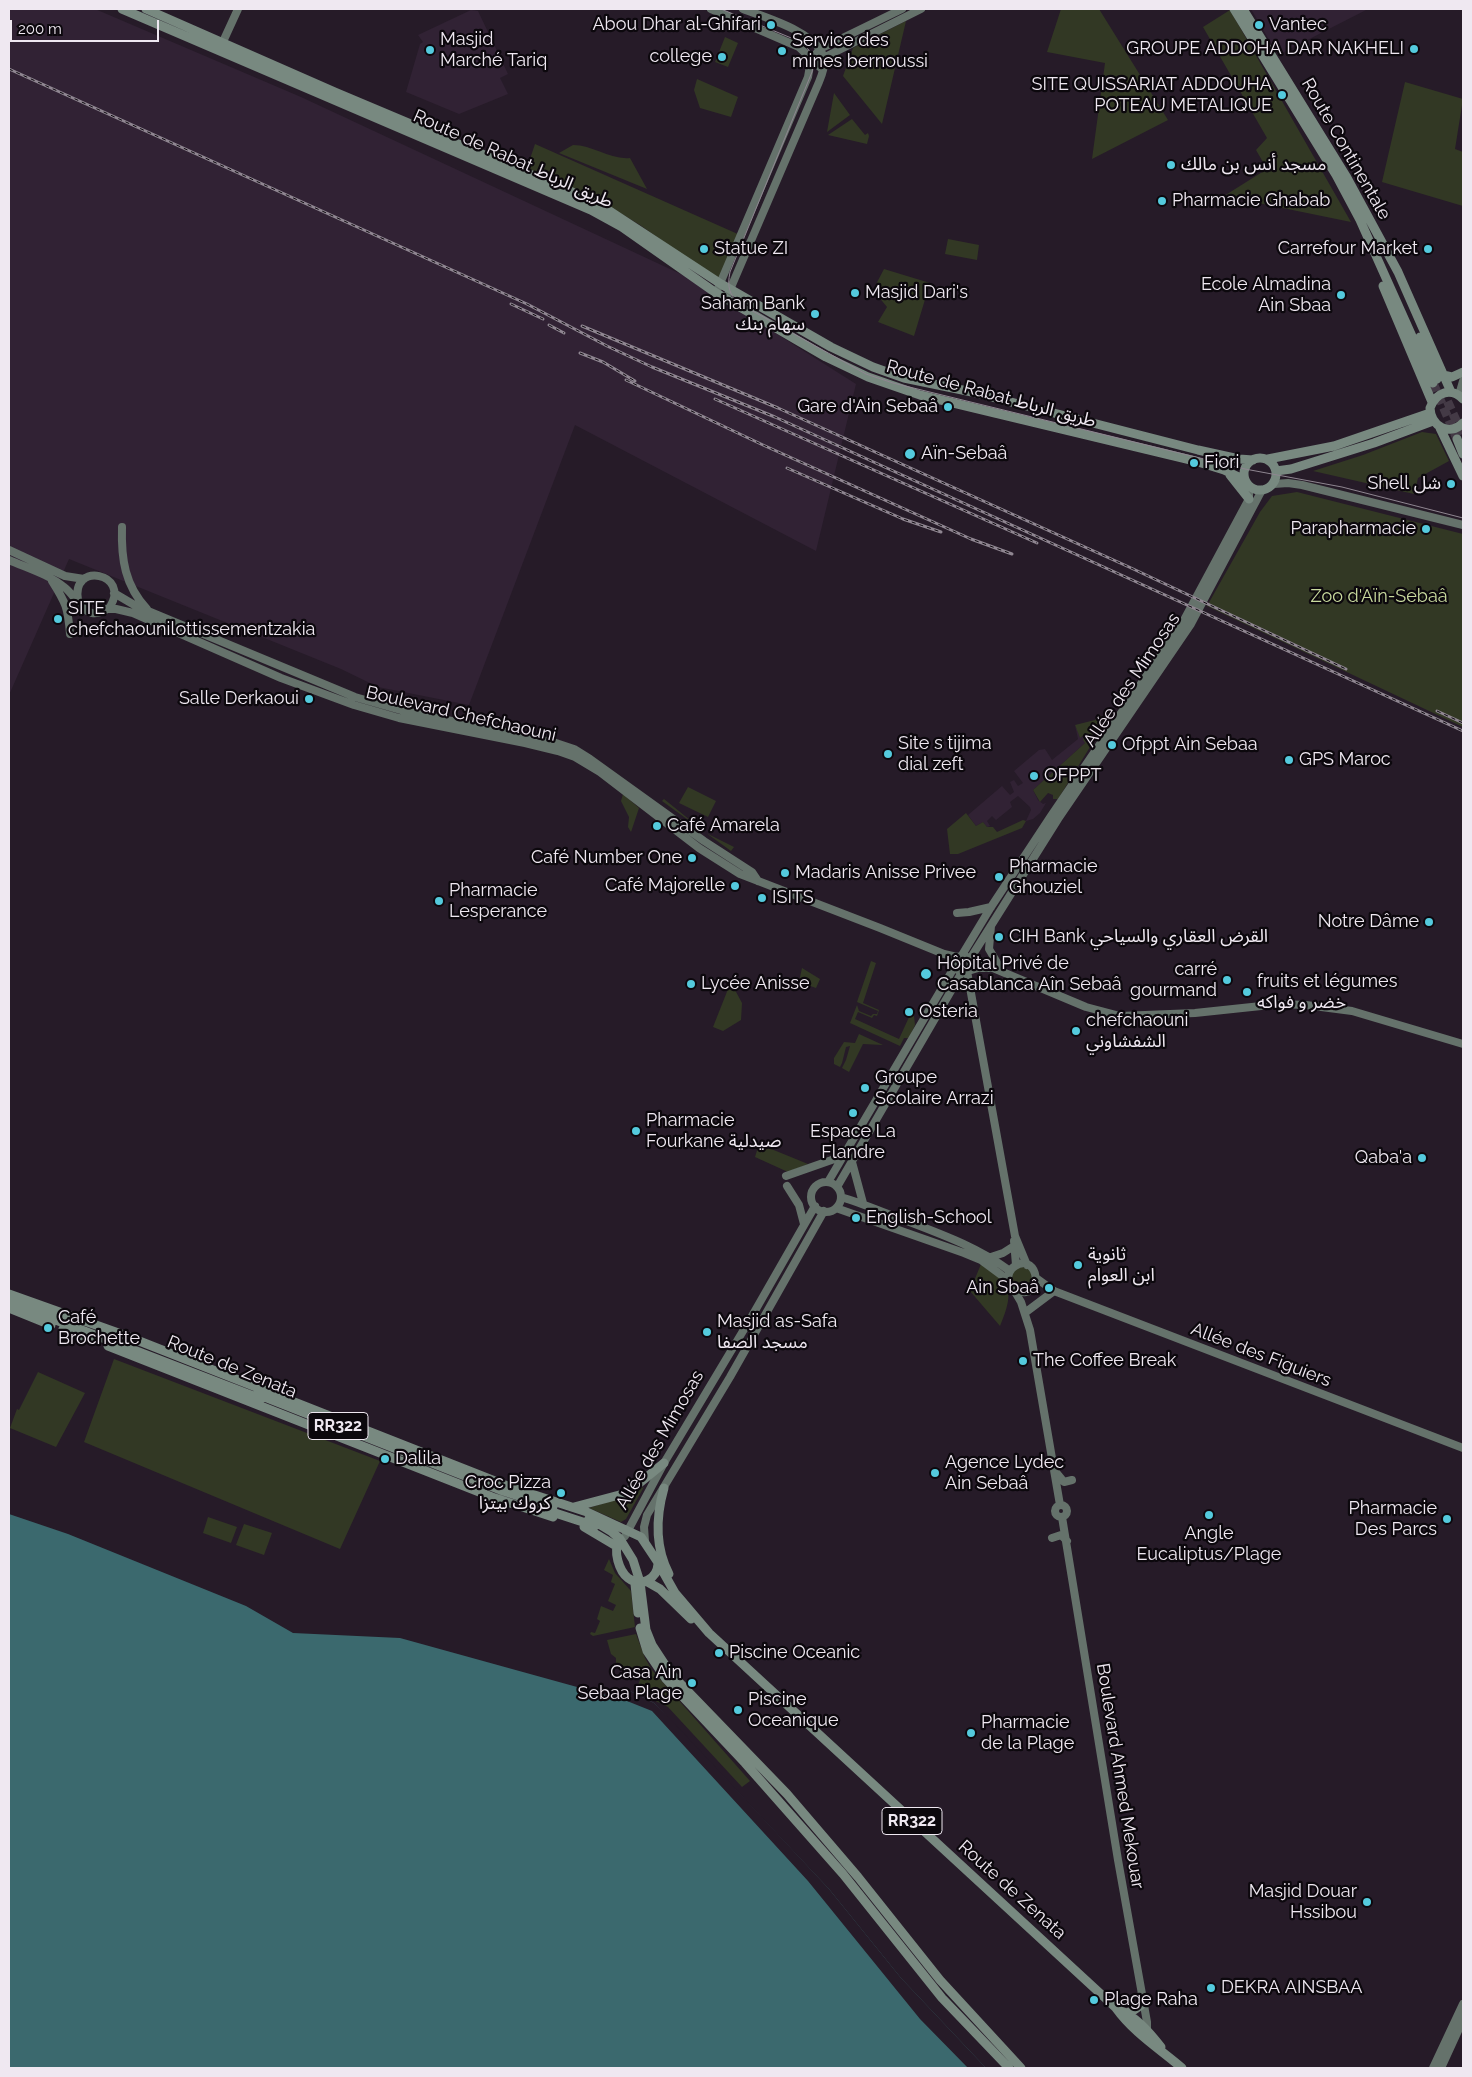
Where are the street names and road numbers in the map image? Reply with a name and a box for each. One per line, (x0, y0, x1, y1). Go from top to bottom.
street label: Route Continentale (1297, 74, 1395, 224)
street label: Route de Rabat طريق الرباط (410, 105, 616, 213)
street label: Route de Rabat طريق الرباط (884, 356, 1098, 432)
street label: Allée des Mimosas (1079, 609, 1185, 751)
street label: Boulevard Chefchaouni (364, 682, 558, 746)
street label: Allée des Figuiers (1188, 1318, 1334, 1392)
street label: Route de Zenata (164, 1331, 300, 1403)
street label: Allée des Mimosas (611, 1367, 709, 1513)
road number: RR322 (308, 1412, 368, 1440)
street label: Boulevard Ahmed Mekouar (1092, 1662, 1148, 1890)
road number: RR322 (882, 1808, 942, 1834)
street label: Route de Zenata (954, 1836, 1070, 1944)

